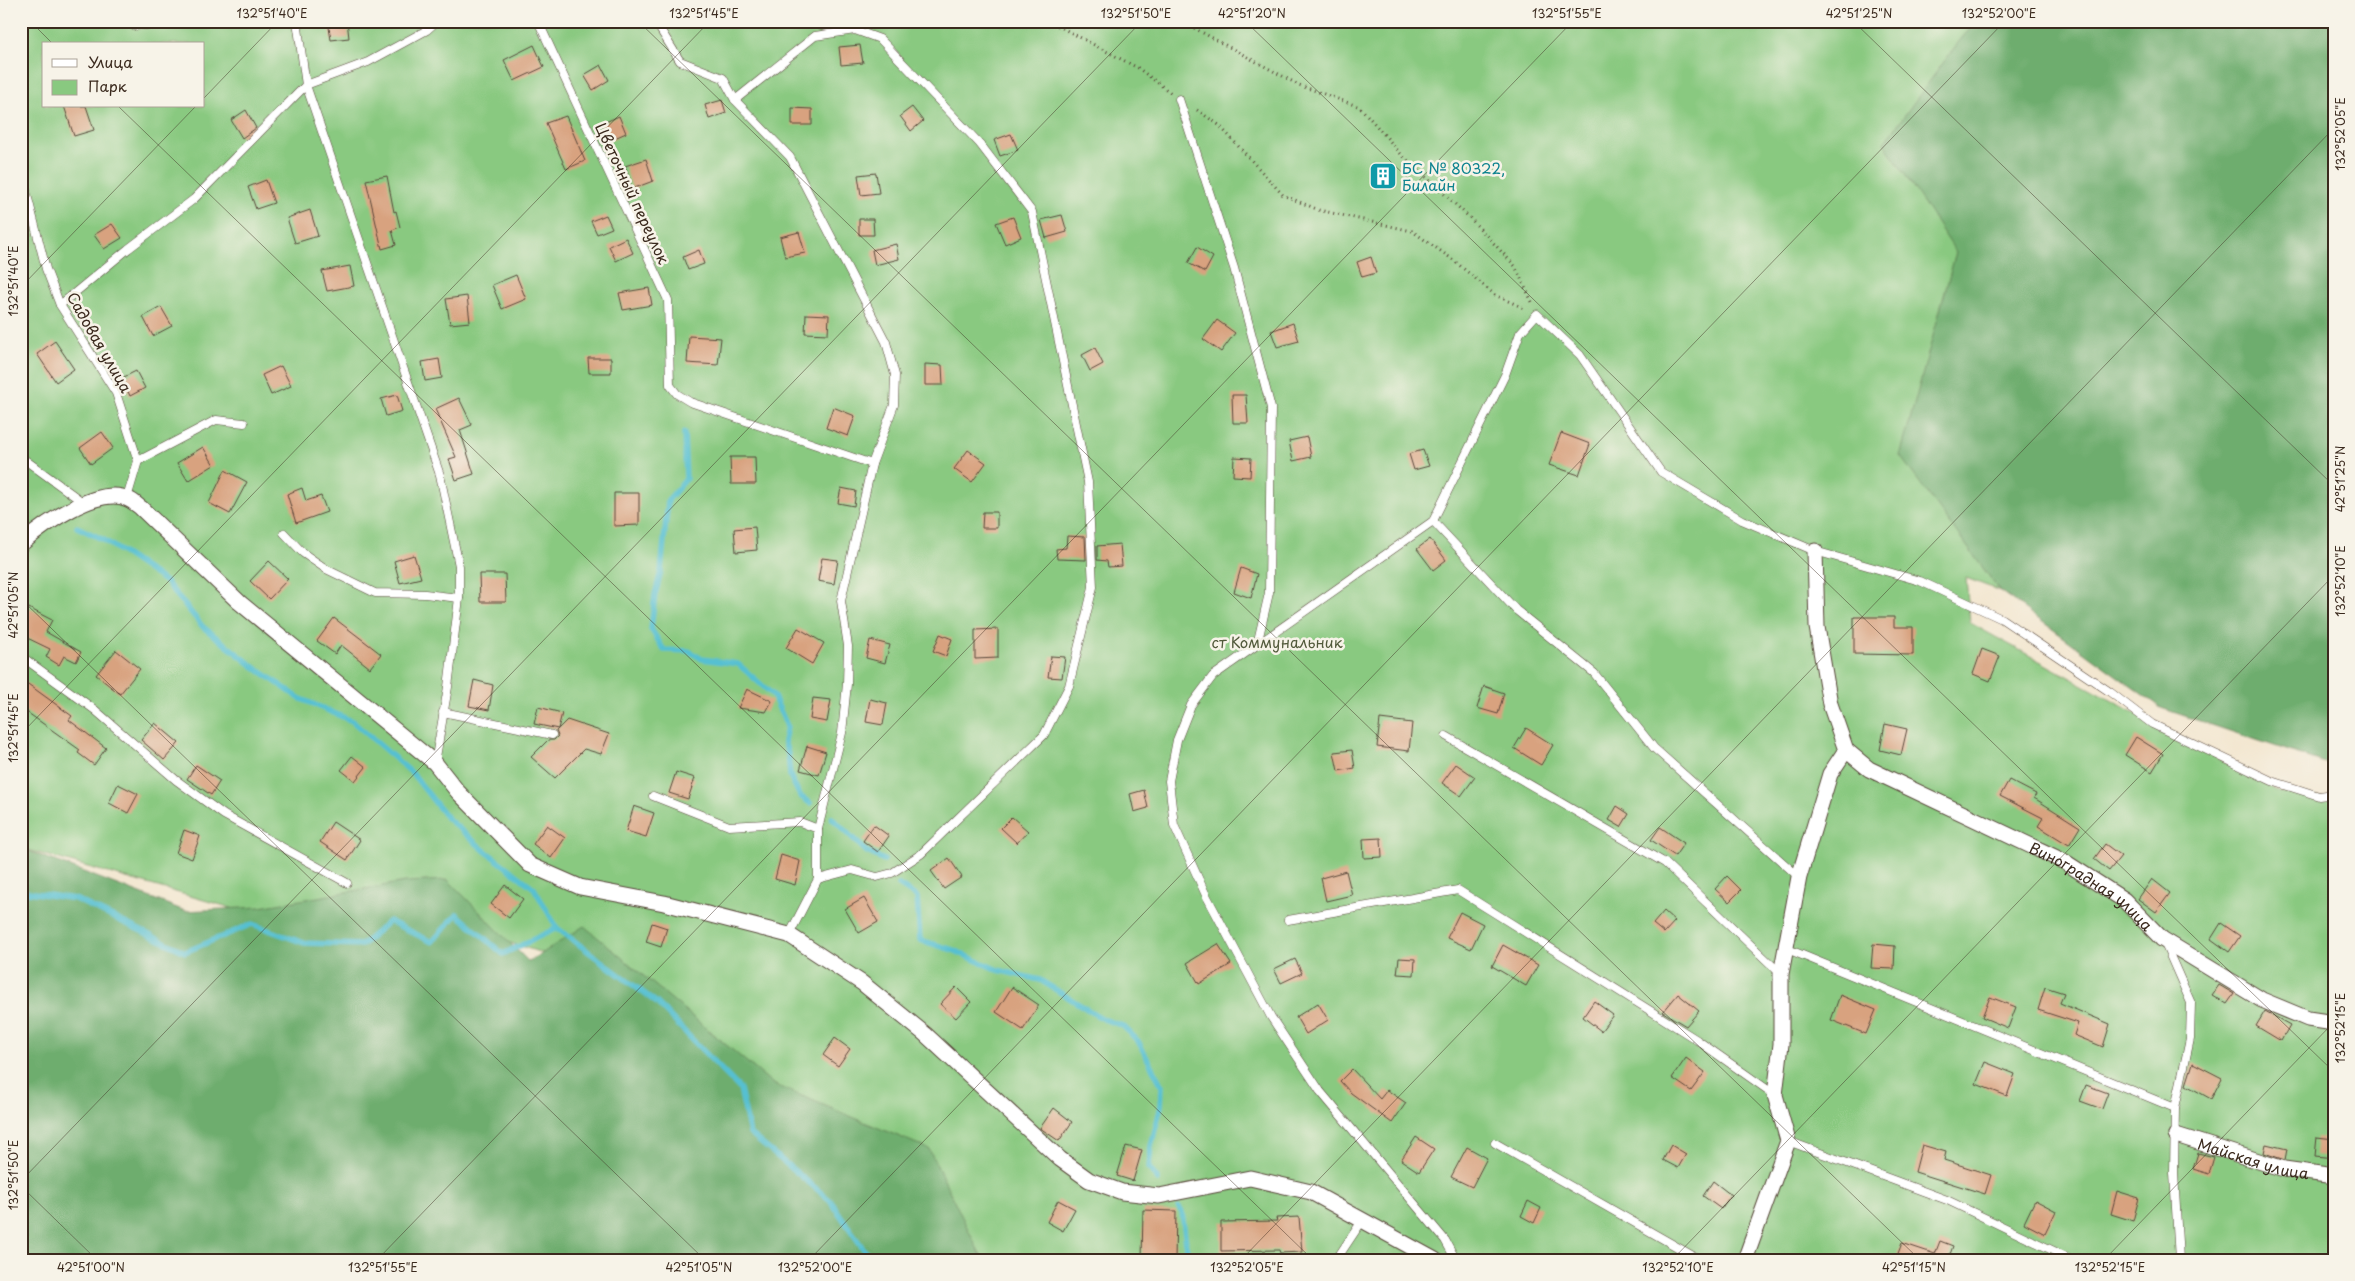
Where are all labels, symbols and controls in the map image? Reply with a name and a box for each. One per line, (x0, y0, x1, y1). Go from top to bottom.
text: 132°51'40"E (237, 4, 307, 22)
text: 132°51'45"E (669, 4, 739, 22)
text: 132°51'50"E (1101, 4, 1171, 22)
text: 42°51'20"N (1218, 4, 1286, 22)
text: 132°51'55"E (1532, 4, 1602, 22)
text: 42°51'25"N (1826, 4, 1892, 22)
text: 132°52'00"E (1962, 4, 2036, 22)
legend (42, 42, 205, 108)
text: Улица (88, 50, 133, 73)
text: Парк (88, 74, 127, 97)
text: 132°52'05"E (2331, 97, 2349, 171)
street label: Цветочный переулок (590, 119, 676, 268)
place label: БС № 80322, Билайн (1402, 156, 1505, 196)
building icon: БС № 80322, Билайн (1368, 161, 1398, 191)
text: 132°51'40"E (4, 246, 22, 316)
street label: Садовая улица (62, 287, 138, 397)
text: 42°51'25"N (2331, 446, 2349, 512)
text: 132°52'10"E (2331, 545, 2349, 617)
text: 42°51'05"N (4, 572, 22, 638)
park label: ст Коммунальник (1211, 630, 1343, 653)
text: 132°51'45"E (4, 693, 22, 763)
street label: Виноградная улица (2026, 835, 2159, 936)
text: 132°52'15"E (2331, 993, 2349, 1063)
street label: Майская улица (2195, 1131, 2311, 1184)
text: 132°51'50"E (4, 1140, 22, 1210)
text: 42°51'00"N (57, 1258, 125, 1276)
text: 132°51'55"E (348, 1258, 418, 1276)
text: 42°51'05"N (666, 1258, 732, 1276)
text: 132°52'00"E (778, 1258, 852, 1276)
text: 132°52'05"E (1210, 1258, 1284, 1276)
text: 132°52'10"E (1642, 1258, 1714, 1276)
text: 42°51'15"N (1882, 1258, 1946, 1276)
text: 132°52'15"E (2075, 1258, 2145, 1276)

